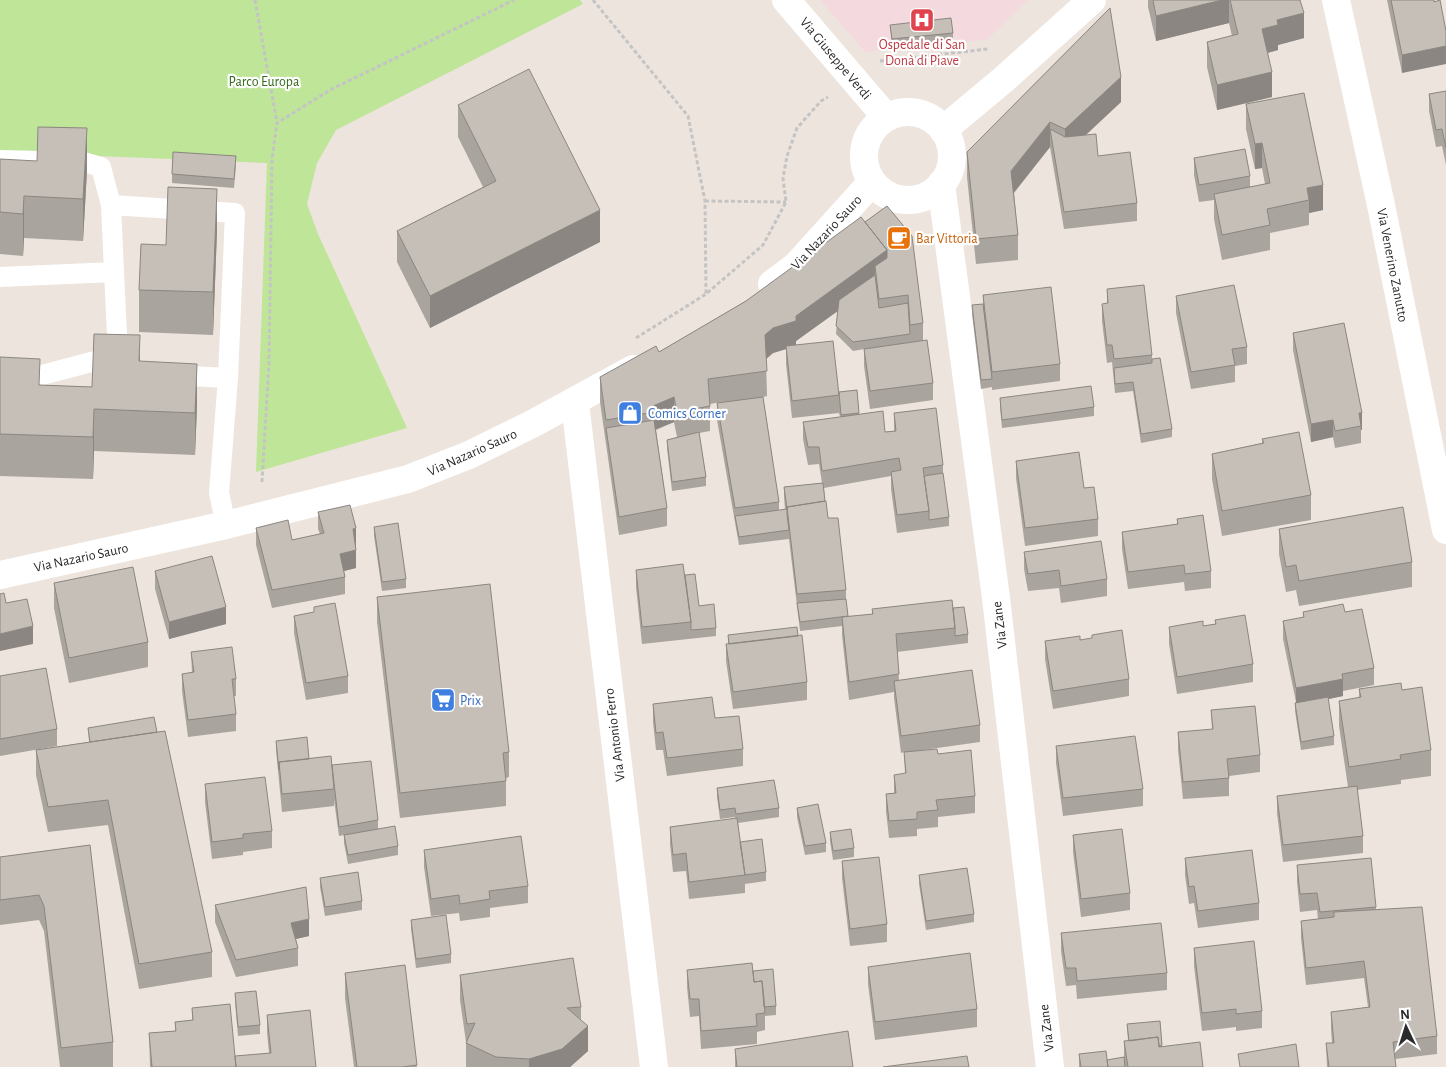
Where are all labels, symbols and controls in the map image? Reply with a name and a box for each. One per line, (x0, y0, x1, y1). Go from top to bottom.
hospital icon: Ospedale di San Donà di Piave (909, 7, 935, 33)
street label: Via Giuseppe Verdi (797, 15, 874, 102)
place label: Ospedale di San Donà di Piave (879, 38, 965, 68)
park label: Parco Europa (229, 75, 300, 89)
street label: Via Nazario Sauro (789, 193, 865, 273)
street label: Via Venerino Zanutto (1374, 207, 1410, 323)
cafe icon: Bar Vittoria (886, 225, 912, 251)
place label: Bar Vittoria (916, 232, 978, 246)
shop icon: Comics Corner (617, 400, 643, 426)
place label: Comics Corner (648, 407, 726, 421)
street label: Via Nazario Sauro (426, 427, 519, 479)
street label: Via Nazario Sauro (33, 541, 130, 575)
street label: Via Zane (990, 600, 1010, 649)
supermarket icon: Prix (430, 687, 456, 713)
street label: Via Antonio Ferro (602, 687, 628, 782)
place label: Prix (460, 694, 481, 708)
north arrow (1381, 1002, 1431, 1052)
street label: Via Zane (1037, 1003, 1057, 1052)
text: N (1400, 1008, 1411, 1022)

